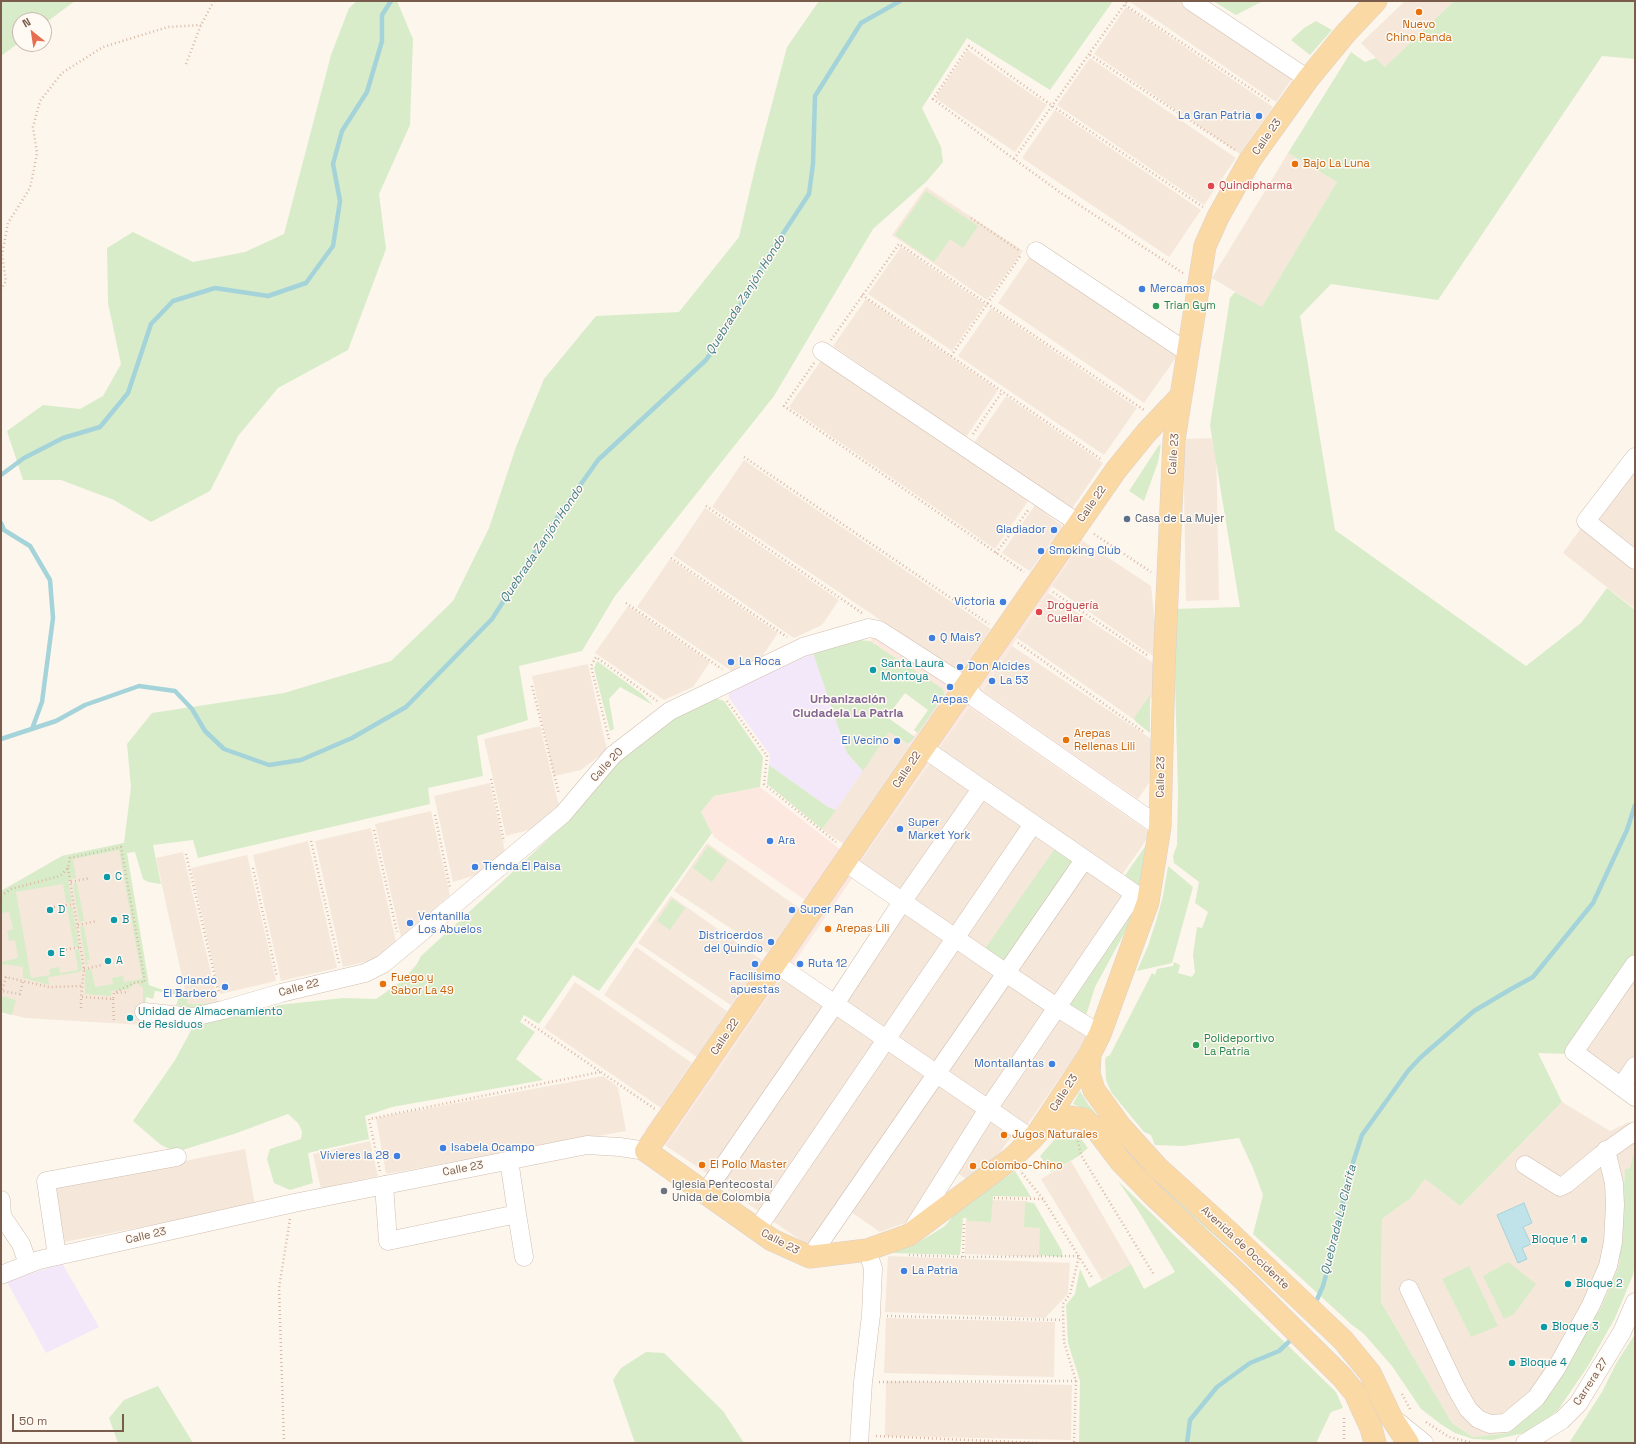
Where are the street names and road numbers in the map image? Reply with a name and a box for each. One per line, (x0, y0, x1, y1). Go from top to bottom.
street label: Calle 23 (1250, 116, 1284, 158)
street label: Calle 23 (1166, 433, 1182, 475)
street label: Calle 22 (1075, 483, 1109, 525)
street label: Calle 20 (588, 745, 626, 785)
street label: Calle 22 (890, 749, 924, 791)
street label: Calle 23 (1154, 756, 1168, 798)
street label: Calle 22 (277, 976, 321, 1000)
street label: Calle 22 (708, 1016, 742, 1058)
street label: Calle 23 (1047, 1072, 1081, 1114)
street label: Calle 23 (441, 1159, 485, 1179)
street label: Avenida de Occidente (1198, 1204, 1292, 1292)
street label: Calle 23 (124, 1225, 168, 1247)
street label: Calle 23 (759, 1226, 801, 1258)
street label: Carrera 27 (1571, 1356, 1611, 1408)

